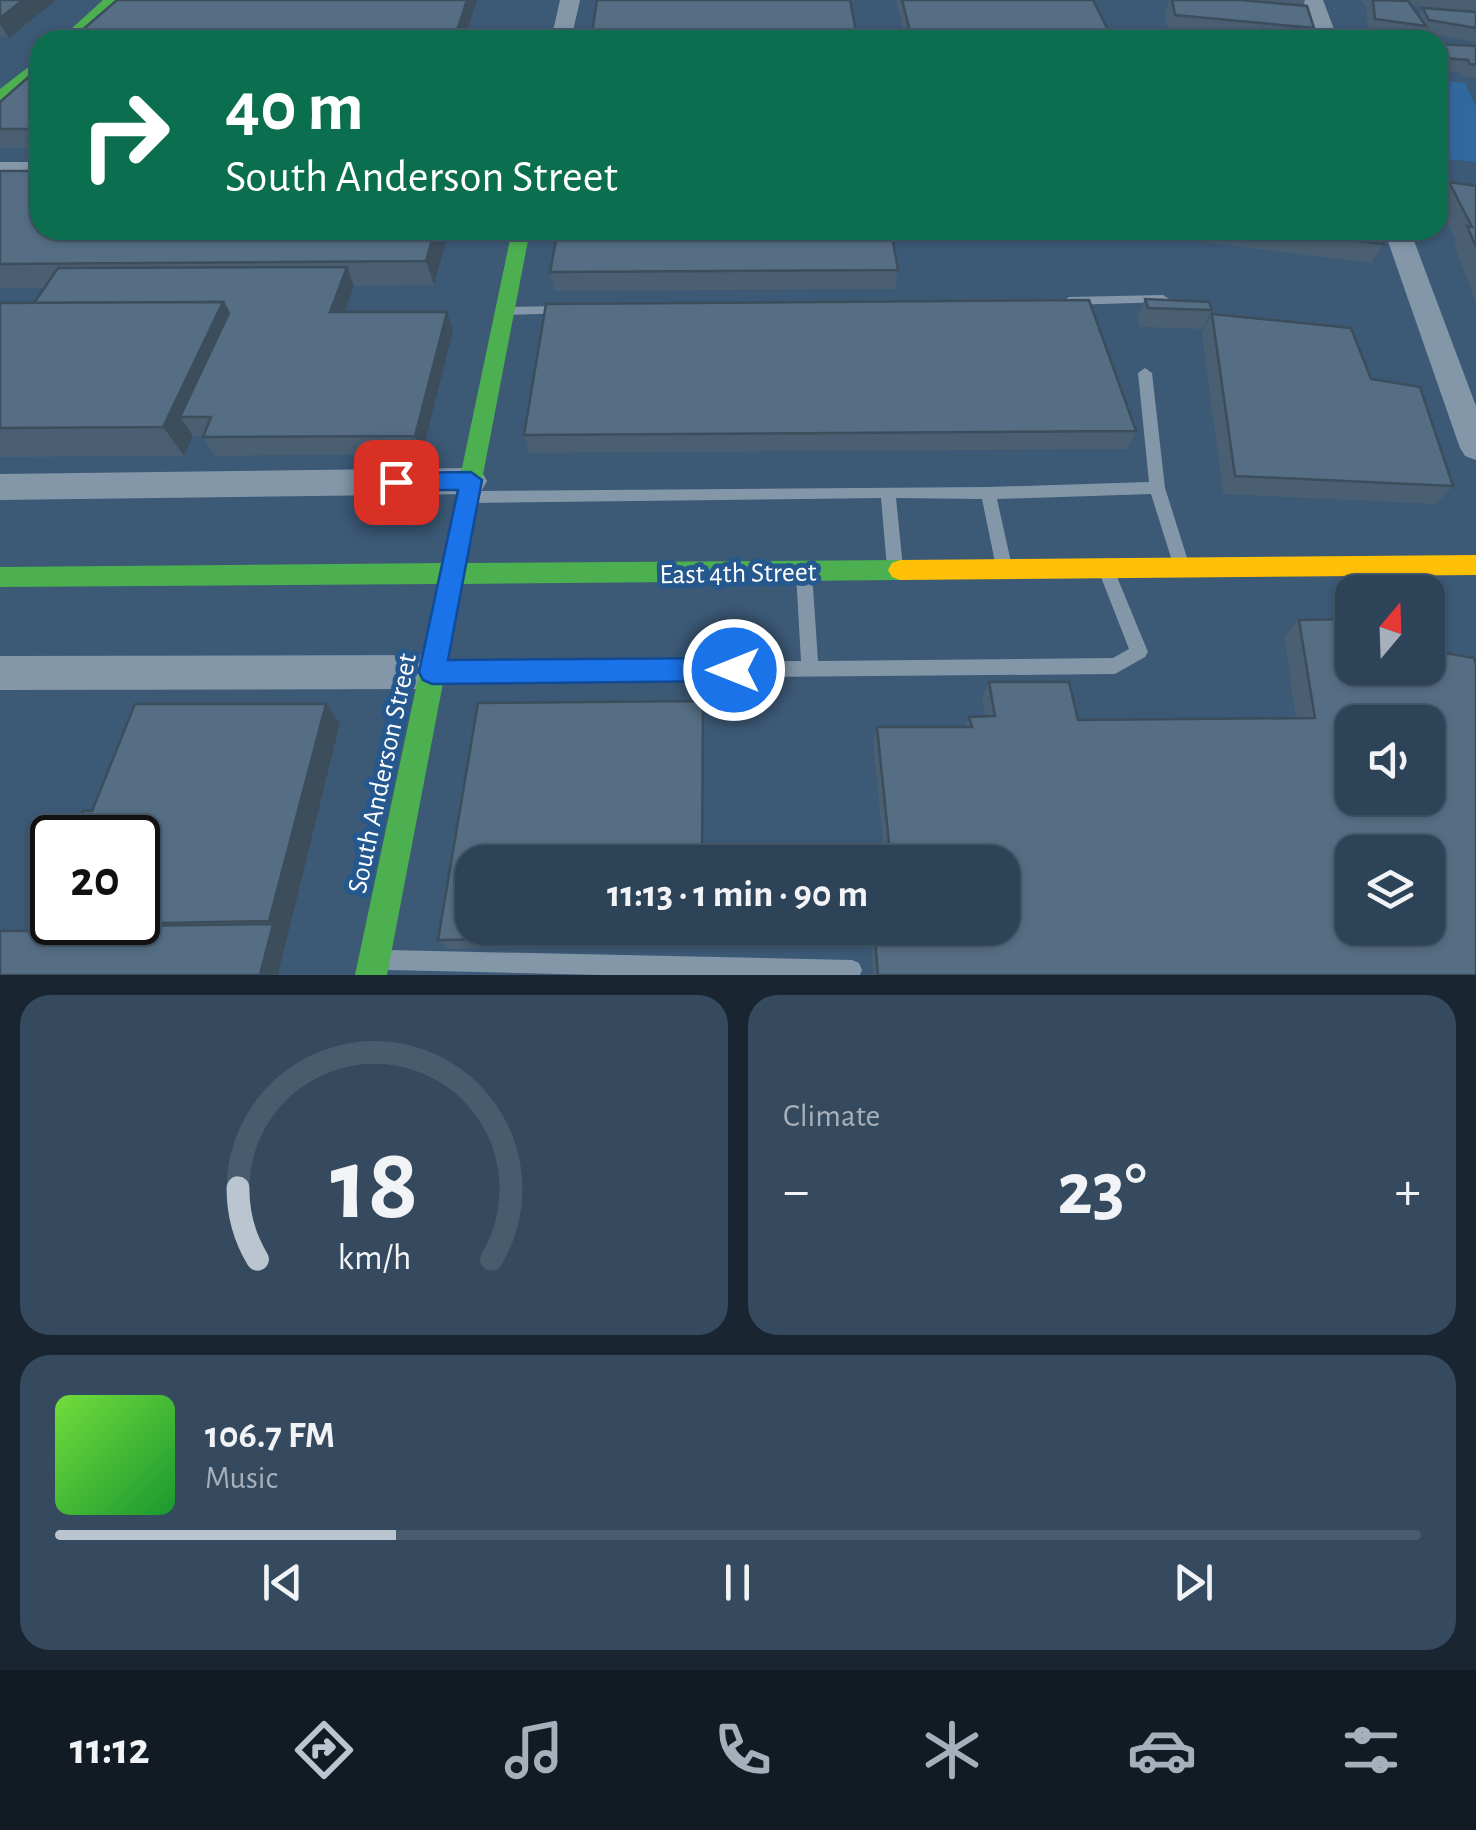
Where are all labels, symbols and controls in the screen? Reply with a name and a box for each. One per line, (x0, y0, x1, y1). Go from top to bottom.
icon: right (60, 70, 190, 200)
text: 40 m (225, 73, 364, 143)
text: South Anderson Street (225, 155, 618, 200)
pin (354, 440, 439, 525)
icon: arrive (369, 455, 424, 510)
street label: East 4th Street (659, 559, 817, 589)
north arrow (1335, 575, 1445, 685)
map controls (1335, 575, 1445, 945)
position arrow (682, 618, 786, 722)
street label: South Anderson Street (344, 651, 422, 896)
button: sound (1335, 705, 1445, 815)
speed limit sign: 20 (30, 815, 160, 945)
button: layers (1335, 835, 1445, 945)
text: 11:13 · 1 min · 90 m (607, 876, 868, 914)
text: Climate (783, 1100, 880, 1132)
text: 18 (330, 1134, 418, 1238)
text: 23° (1057, 1153, 1147, 1228)
text: − (783, 1164, 809, 1219)
text: + (1395, 1164, 1421, 1219)
text: km/h (337, 1240, 411, 1276)
text: 106.7 FM (205, 1417, 335, 1455)
text: Music (205, 1462, 278, 1494)
icon: previous (255, 1555, 310, 1610)
icon: pause (710, 1555, 765, 1610)
icon: next (1166, 1555, 1221, 1610)
icon: directions (289, 1715, 359, 1785)
icon: music (499, 1715, 569, 1785)
icon: phone (708, 1715, 778, 1785)
icon: climate (917, 1715, 987, 1785)
icon: car (1127, 1715, 1197, 1785)
icon: filters (1336, 1715, 1406, 1785)
text: 11:12 (70, 1727, 150, 1772)

